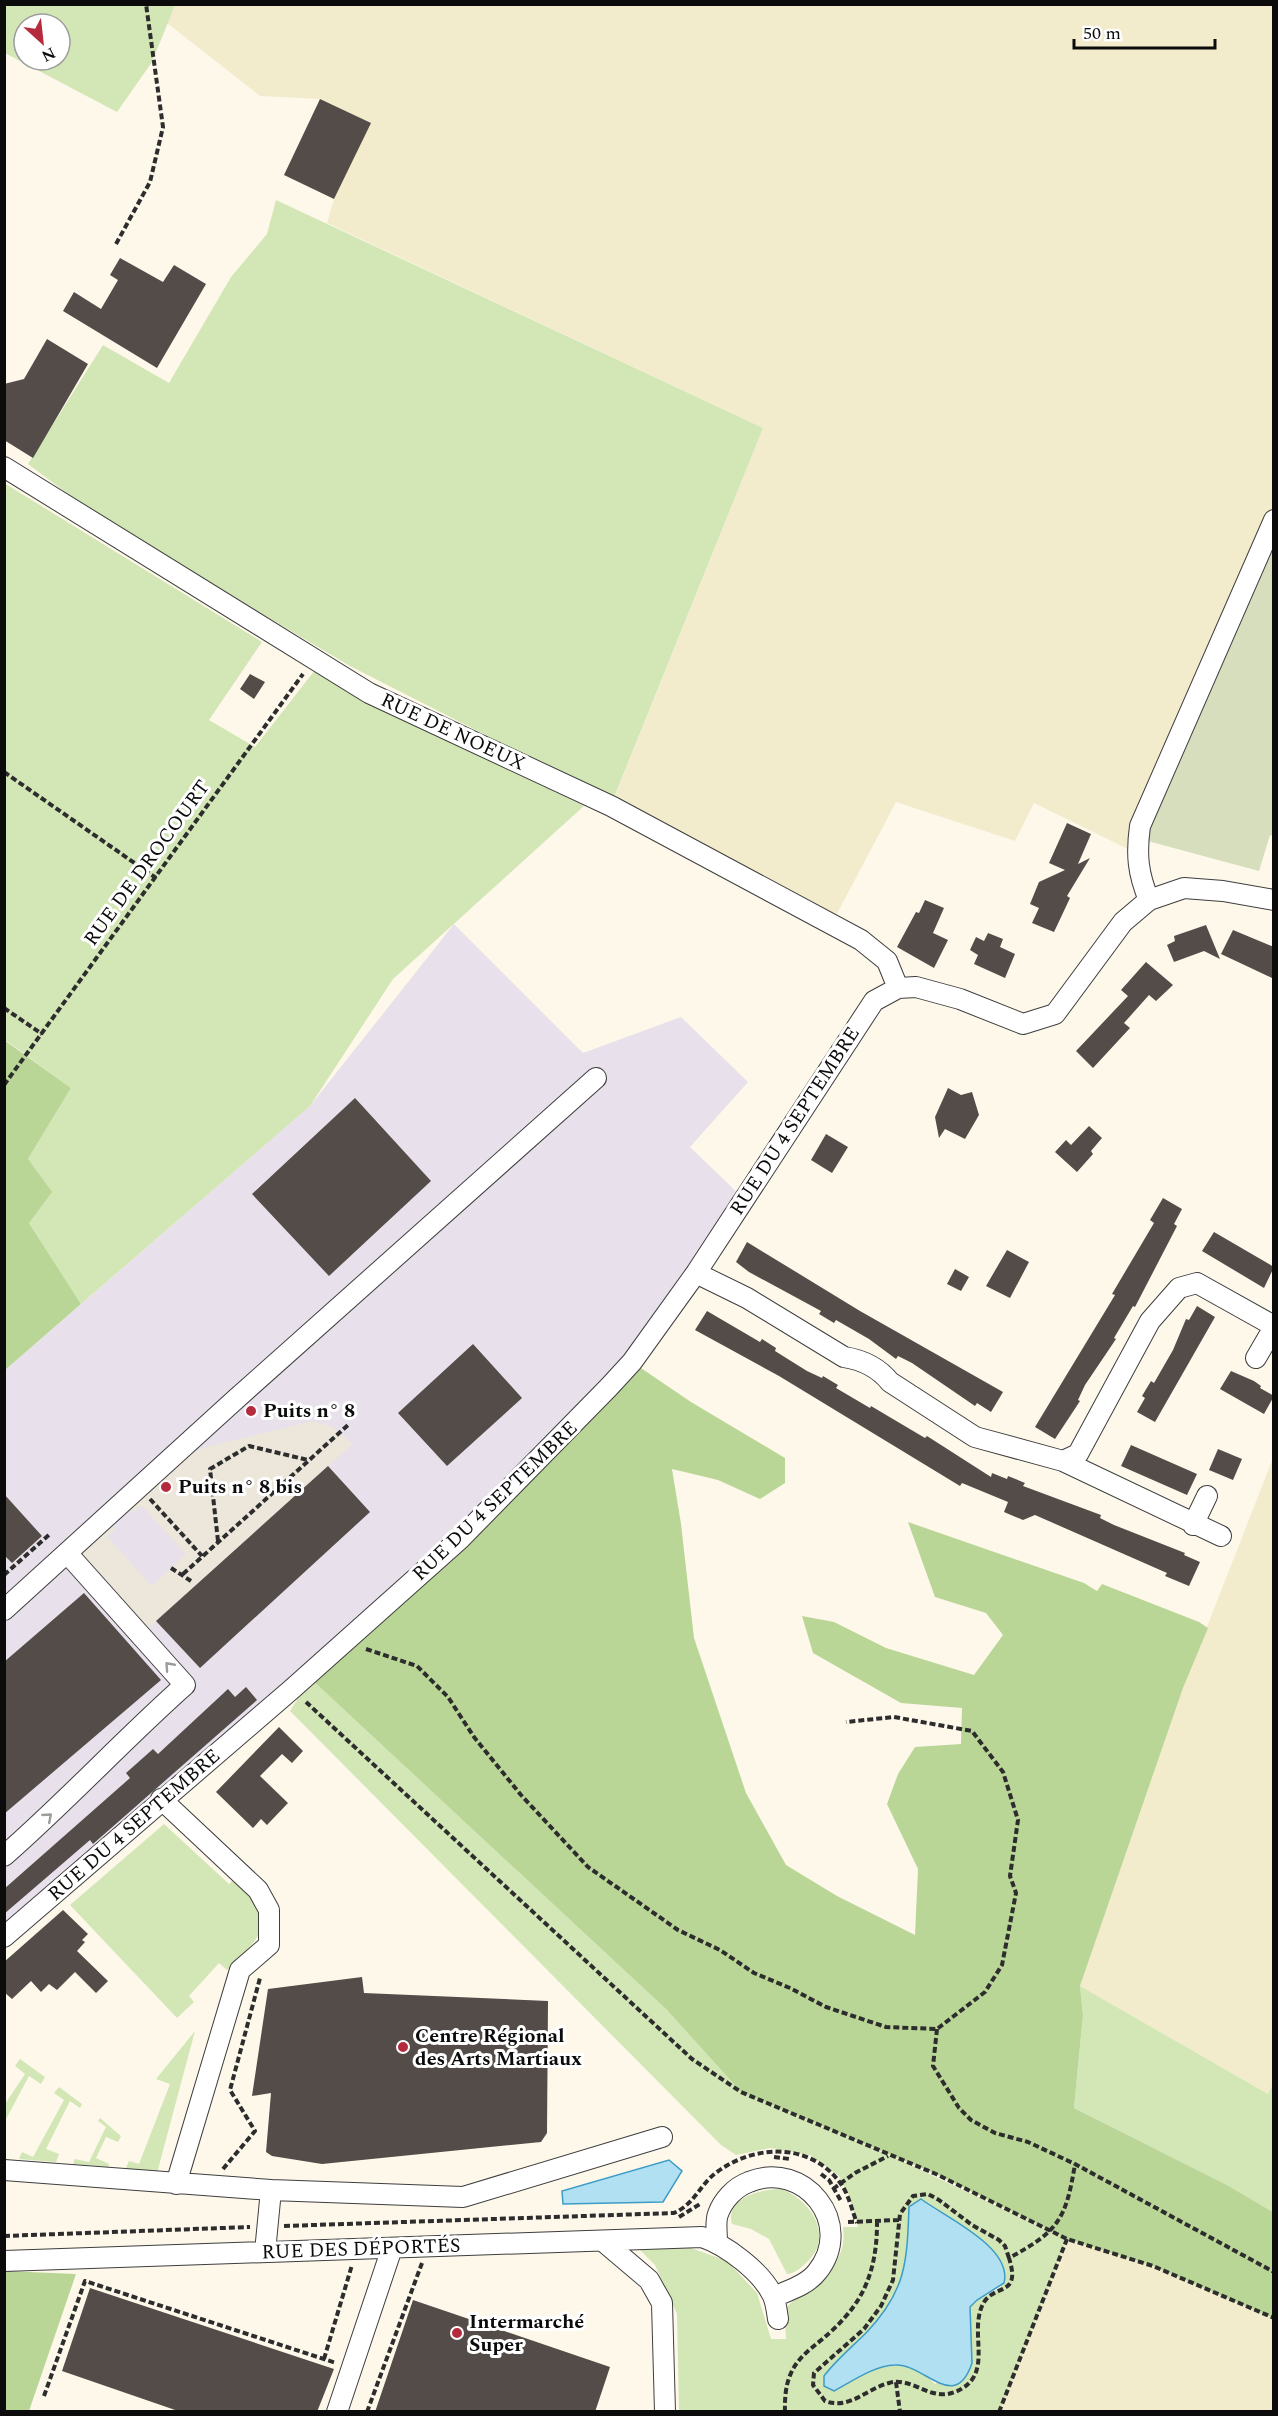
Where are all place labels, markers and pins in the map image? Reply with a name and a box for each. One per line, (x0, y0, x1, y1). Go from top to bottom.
place label: Puits n° 8 (263, 1396, 355, 1426)
marker: Puits n° 8 (244, 1404, 258, 1418)
place label: Puits n° 8 bis (178, 1472, 302, 1502)
marker: Puits n° 8 bis (159, 1480, 173, 1494)
place label: Centre Régional des Arts Martiaux (415, 2021, 582, 2074)
marker: Centre Régional des Arts Martiaux (396, 2040, 410, 2054)
place label: Intermarché Super (469, 2307, 584, 2360)
marker: Intermarché Super (450, 2326, 464, 2340)

